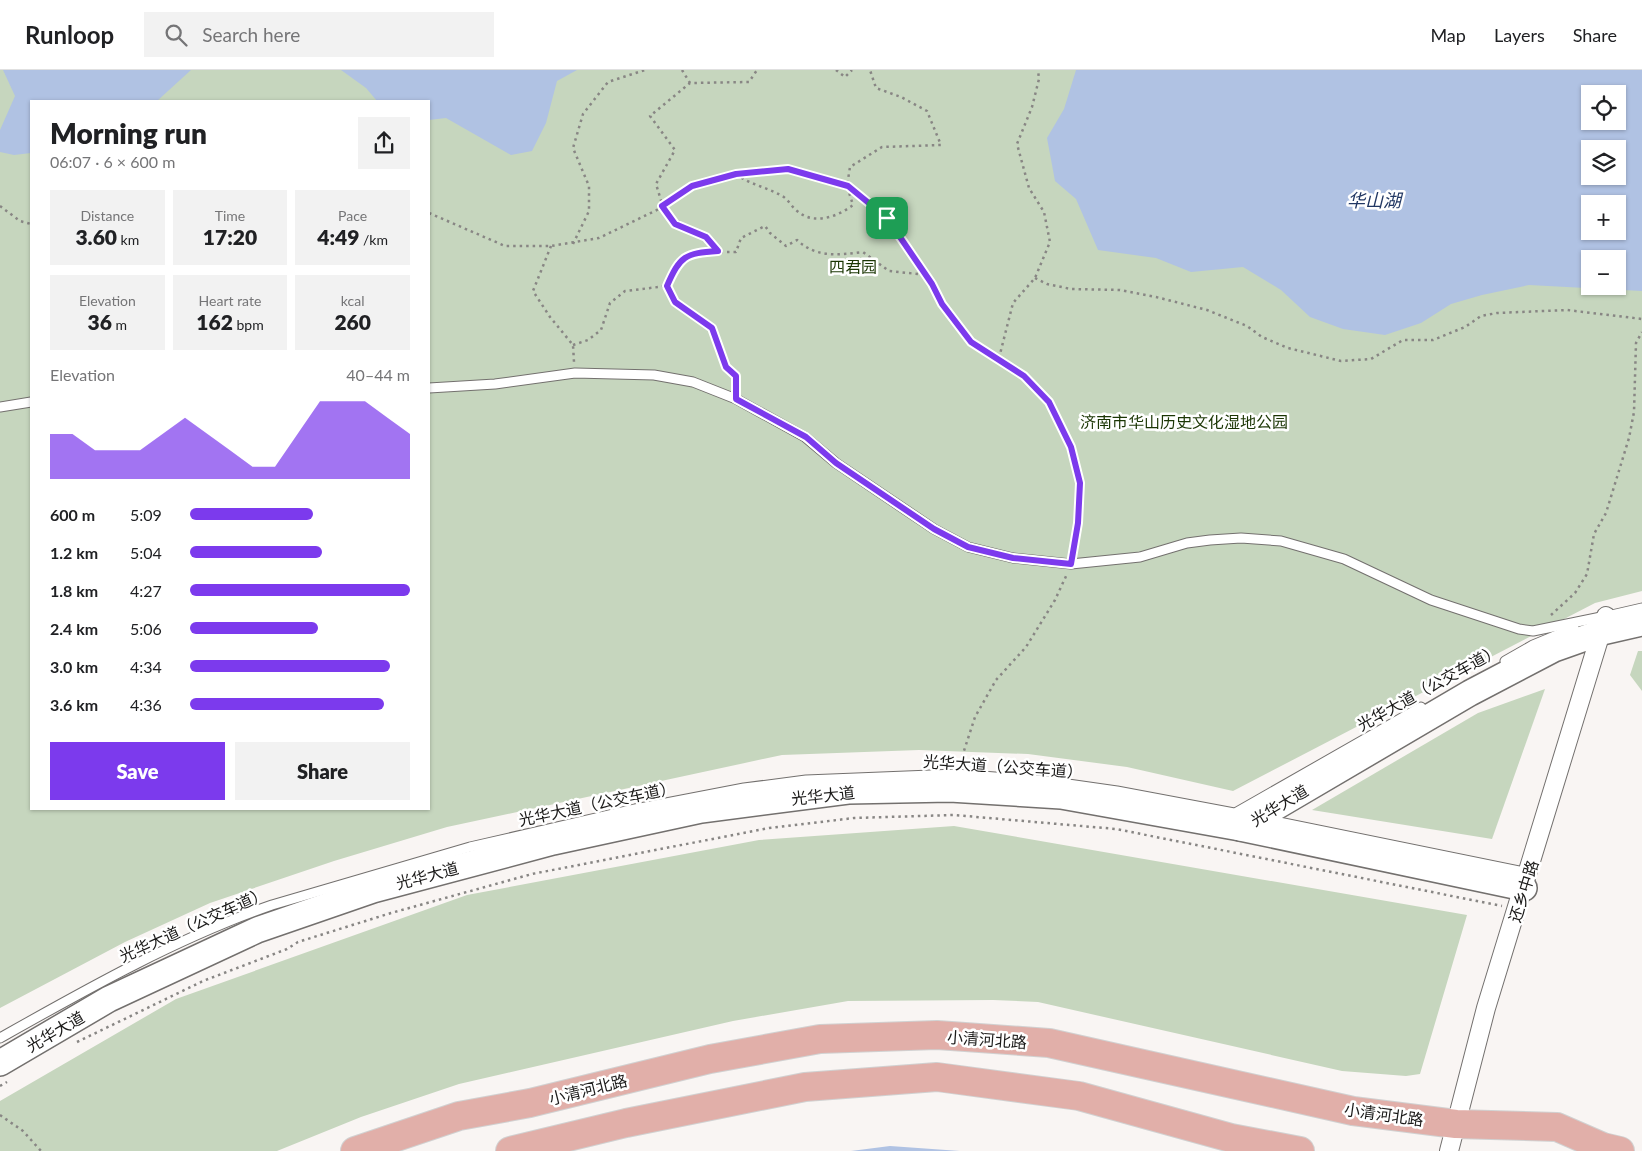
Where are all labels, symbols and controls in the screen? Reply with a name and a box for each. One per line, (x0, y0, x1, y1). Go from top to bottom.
search box (144, 12, 494, 57)
text: Runloop (25, 20, 114, 49)
icon: search (162, 21, 190, 49)
text: Search here (202, 23, 300, 46)
text: Map (1430, 24, 1466, 46)
text: Layers (1494, 24, 1545, 46)
text: Share (1573, 24, 1617, 46)
map controls (1581, 85, 1626, 295)
button: locate (1581, 85, 1626, 130)
text: Morning run (50, 116, 207, 150)
button: share (358, 117, 410, 169)
button: layers (1581, 140, 1626, 185)
text: 06:07 · 6 × 600 m (50, 152, 175, 171)
water label: 华山湖 (1347, 189, 1404, 211)
button: + (1581, 195, 1626, 240)
pin (866, 197, 908, 239)
icon: arrive (873, 204, 901, 232)
text: Distance (80, 207, 134, 224)
text: Time (215, 207, 245, 224)
text: Pace (338, 207, 367, 224)
text: 3.60 (75, 224, 117, 249)
text: 17:20 (203, 224, 257, 249)
text: 4:49 (317, 224, 359, 249)
text: km (117, 231, 139, 248)
text: /km (359, 231, 388, 248)
button: − (1581, 250, 1626, 295)
park label: 四君园 (829, 257, 877, 276)
text: Elevation (79, 292, 136, 309)
text: Heart rate (199, 292, 261, 309)
text: kcal (341, 292, 364, 309)
text: 36 (88, 309, 112, 334)
text: 162 (196, 309, 233, 334)
text: 260 (334, 309, 371, 334)
text: m (112, 316, 127, 333)
text: bpm (233, 316, 264, 333)
text: Elevation (50, 365, 115, 384)
text: 40–44 m (346, 365, 410, 384)
park label: 济南市华山历史文化湿地公园 (1080, 412, 1288, 431)
text: 600 m (50, 505, 95, 524)
text: 5:09 (130, 505, 162, 524)
text: 1.2 km (50, 543, 98, 562)
text: 5:04 (130, 543, 162, 562)
text: 1.8 km (50, 581, 98, 600)
text: 4:27 (130, 581, 162, 600)
text: 2.4 km (50, 619, 98, 638)
text: 5:06 (130, 619, 162, 638)
street label: 光华大道（公交车道） (1353, 640, 1503, 734)
text: 3.0 km (50, 657, 98, 676)
text: 4:34 (130, 657, 162, 676)
text: 3.6 km (50, 695, 98, 714)
text: 4:36 (130, 695, 162, 714)
button: Save (50, 742, 225, 800)
button: Share (235, 742, 410, 800)
street label: 光华大道（公交车道） (923, 751, 1083, 781)
street label: 光华大道（公交车道） (517, 777, 677, 829)
street label: 光华大道 (1247, 780, 1311, 830)
street label: 光华大道 (790, 782, 856, 808)
street label: 光华大道 (394, 858, 460, 892)
street label: 还乡中路 (1505, 858, 1541, 924)
street label: 光华大道（公交车道） (116, 883, 270, 965)
street label: 光华大道 (23, 1007, 87, 1055)
street label: 小清河北路 (946, 1027, 1028, 1051)
street label: 小清河北路 (547, 1070, 629, 1108)
street label: 小清河北路 (1343, 1099, 1425, 1129)

